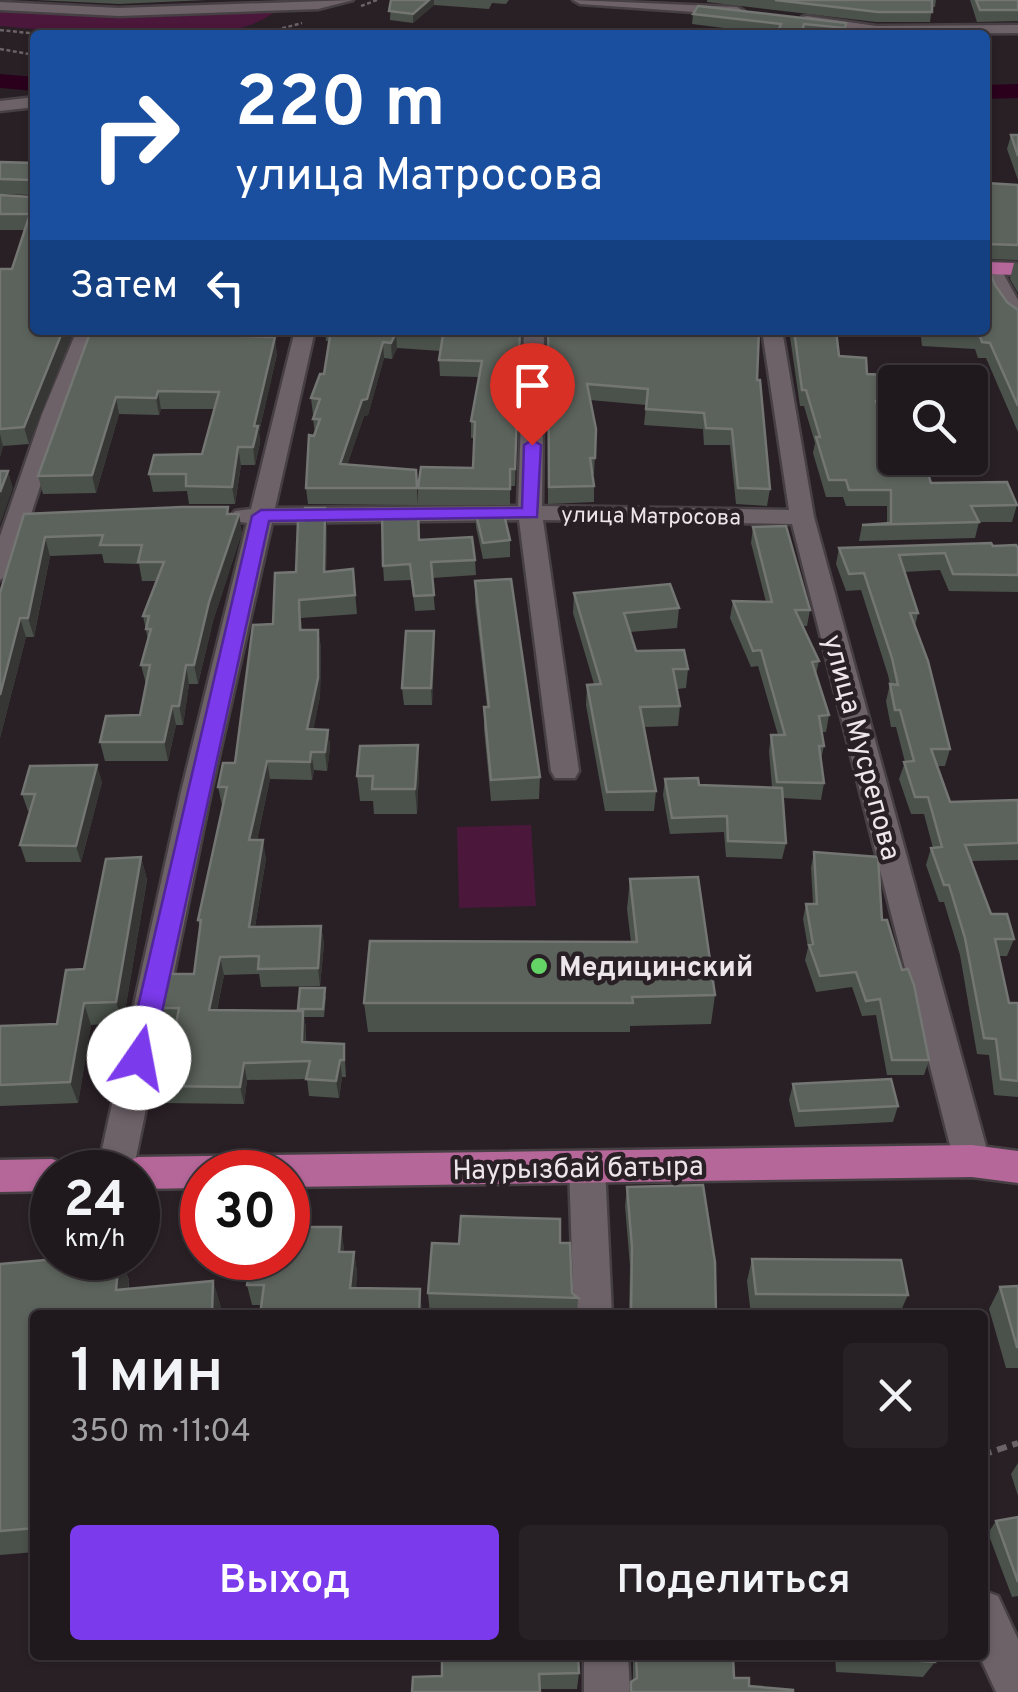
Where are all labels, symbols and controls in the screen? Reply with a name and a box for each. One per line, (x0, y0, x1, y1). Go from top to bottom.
text: 220 m (235, 62, 445, 151)
icon: right (70, 70, 200, 200)
text: улица Матросова (235, 149, 603, 206)
icon: left (198, 260, 253, 315)
text: Затем (70, 263, 178, 312)
pin (490, 343, 575, 446)
icon: arrive (505, 358, 560, 413)
map controls (878, 365, 988, 475)
button: search (878, 365, 988, 475)
street label: улица Матросова (561, 502, 741, 533)
street label: улица Мусрепова (813, 631, 908, 865)
place label: Медицинский (559, 951, 753, 987)
marker: Медицинский (528, 955, 550, 977)
position arrow (87, 1006, 191, 1110)
speed limit sign: 30 (180, 1150, 310, 1280)
street label: Наурызбай батыра (452, 1150, 704, 1190)
text: 24 (64, 1171, 126, 1234)
text: km/h (65, 1224, 125, 1256)
text: 1 мин (70, 1337, 223, 1413)
button: close (843, 1343, 948, 1448)
text: 350 m · 11:04 (70, 1413, 251, 1453)
button: Выход (70, 1525, 499, 1640)
button: Поделиться (519, 1525, 948, 1640)

